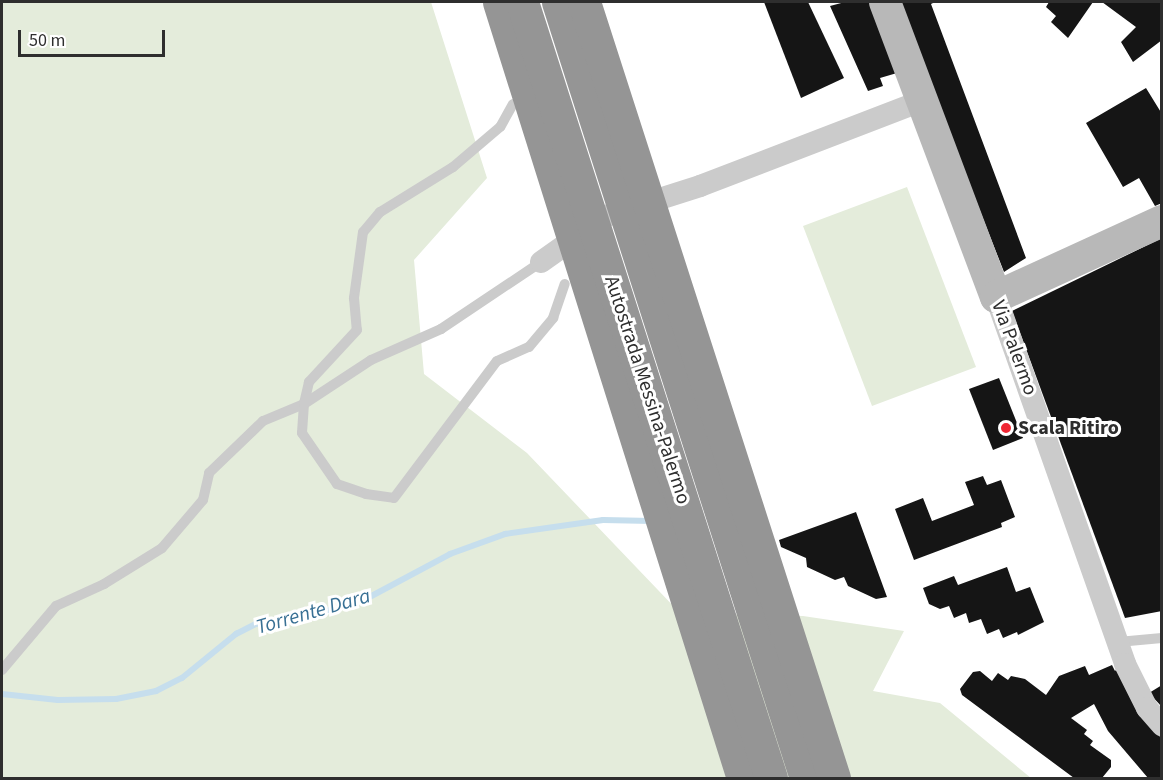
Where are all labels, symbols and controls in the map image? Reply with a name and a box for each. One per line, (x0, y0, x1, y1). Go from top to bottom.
scale bar (21, 18, 168, 56)
text: 50 m (29, 28, 65, 53)
street label: Autostrada Messina-Palermo (599, 273, 695, 507)
street label: Via Palermo (986, 297, 1042, 399)
place label: Scala Ritiro (1018, 416, 1119, 440)
marker: Scala Ritiro (999, 421, 1013, 435)
water label: Torrente Dara (253, 583, 373, 639)

